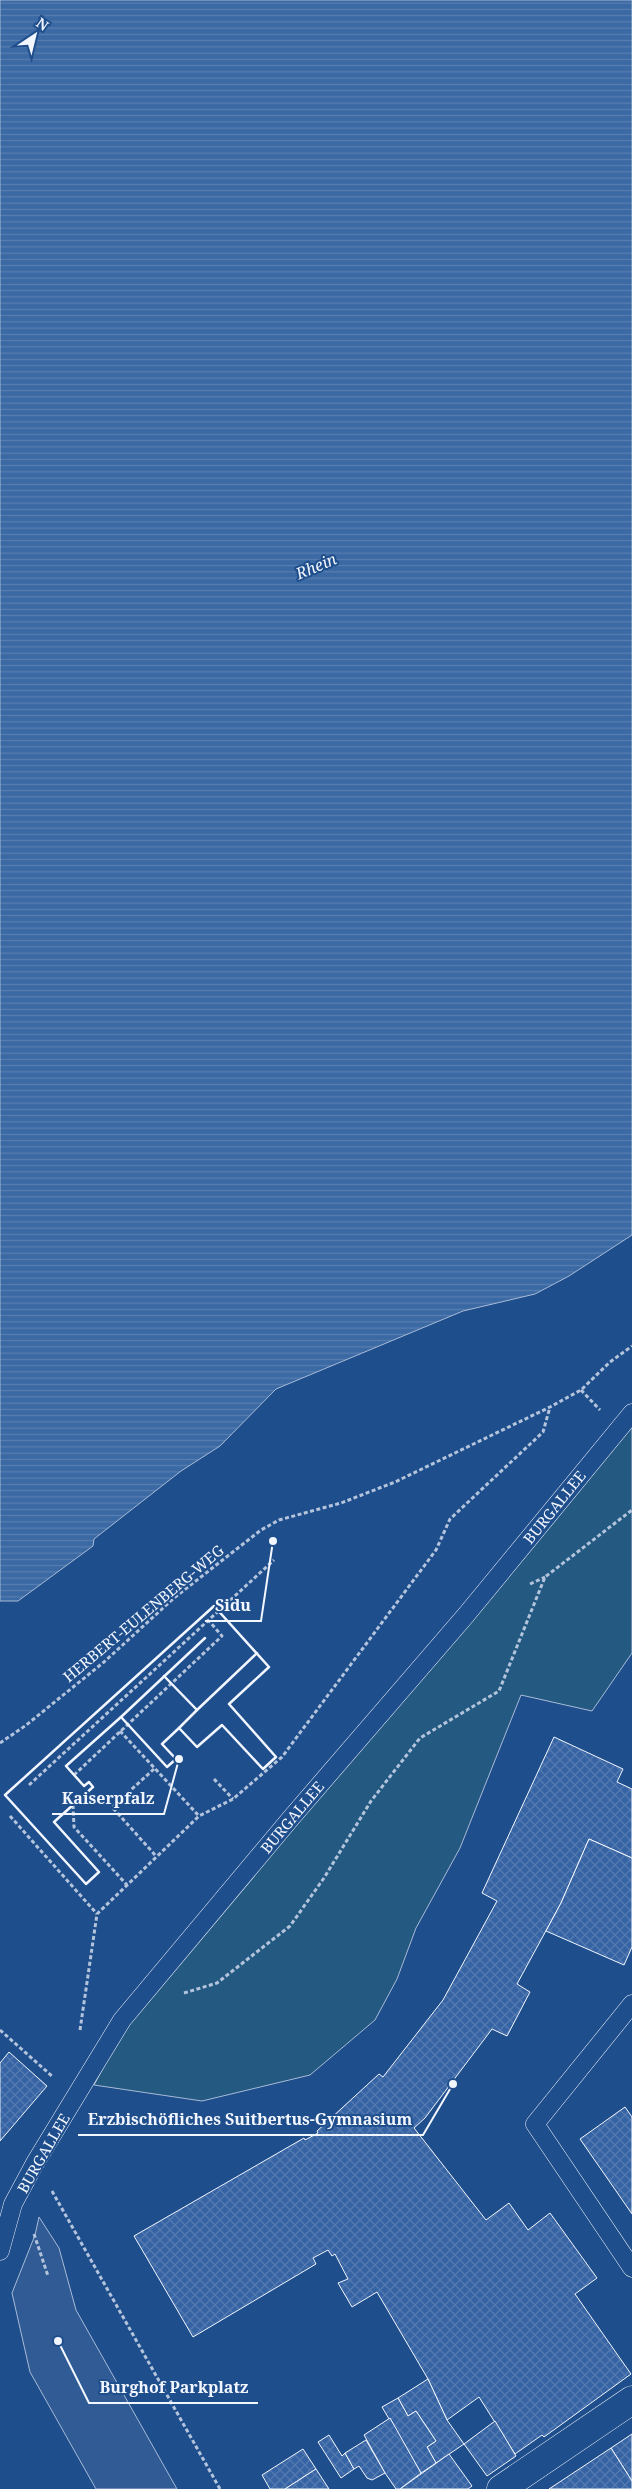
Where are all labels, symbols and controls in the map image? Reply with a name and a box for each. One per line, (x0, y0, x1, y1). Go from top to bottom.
north arrow (10, 10, 60, 60)
text: N (33, 13, 53, 35)
water label: Rhein (291, 547, 340, 585)
street label: BURGALLEE (518, 1466, 590, 1548)
street label: HERBERT-EULENBERG-WEG (59, 1540, 228, 1686)
callout: Sidu (205, 1590, 261, 1621)
text: Sidu (215, 1594, 251, 1616)
street label: BURGALLEE (256, 1777, 328, 1857)
callout: Kaiserpfalz (52, 1783, 164, 1814)
text: Kaiserpfalz (62, 1787, 154, 1809)
callout: Erzbischöfliches Suitbertus-Gymnasium (78, 2104, 423, 2135)
text: Erzbischöfliches Suitbertus-Gymnasium (88, 2108, 412, 2130)
street label: BURGALLEE (12, 2110, 74, 2196)
callout: Burghof Parkplatz (89, 2372, 258, 2403)
text: Burghof Parkplatz (100, 2376, 248, 2398)

